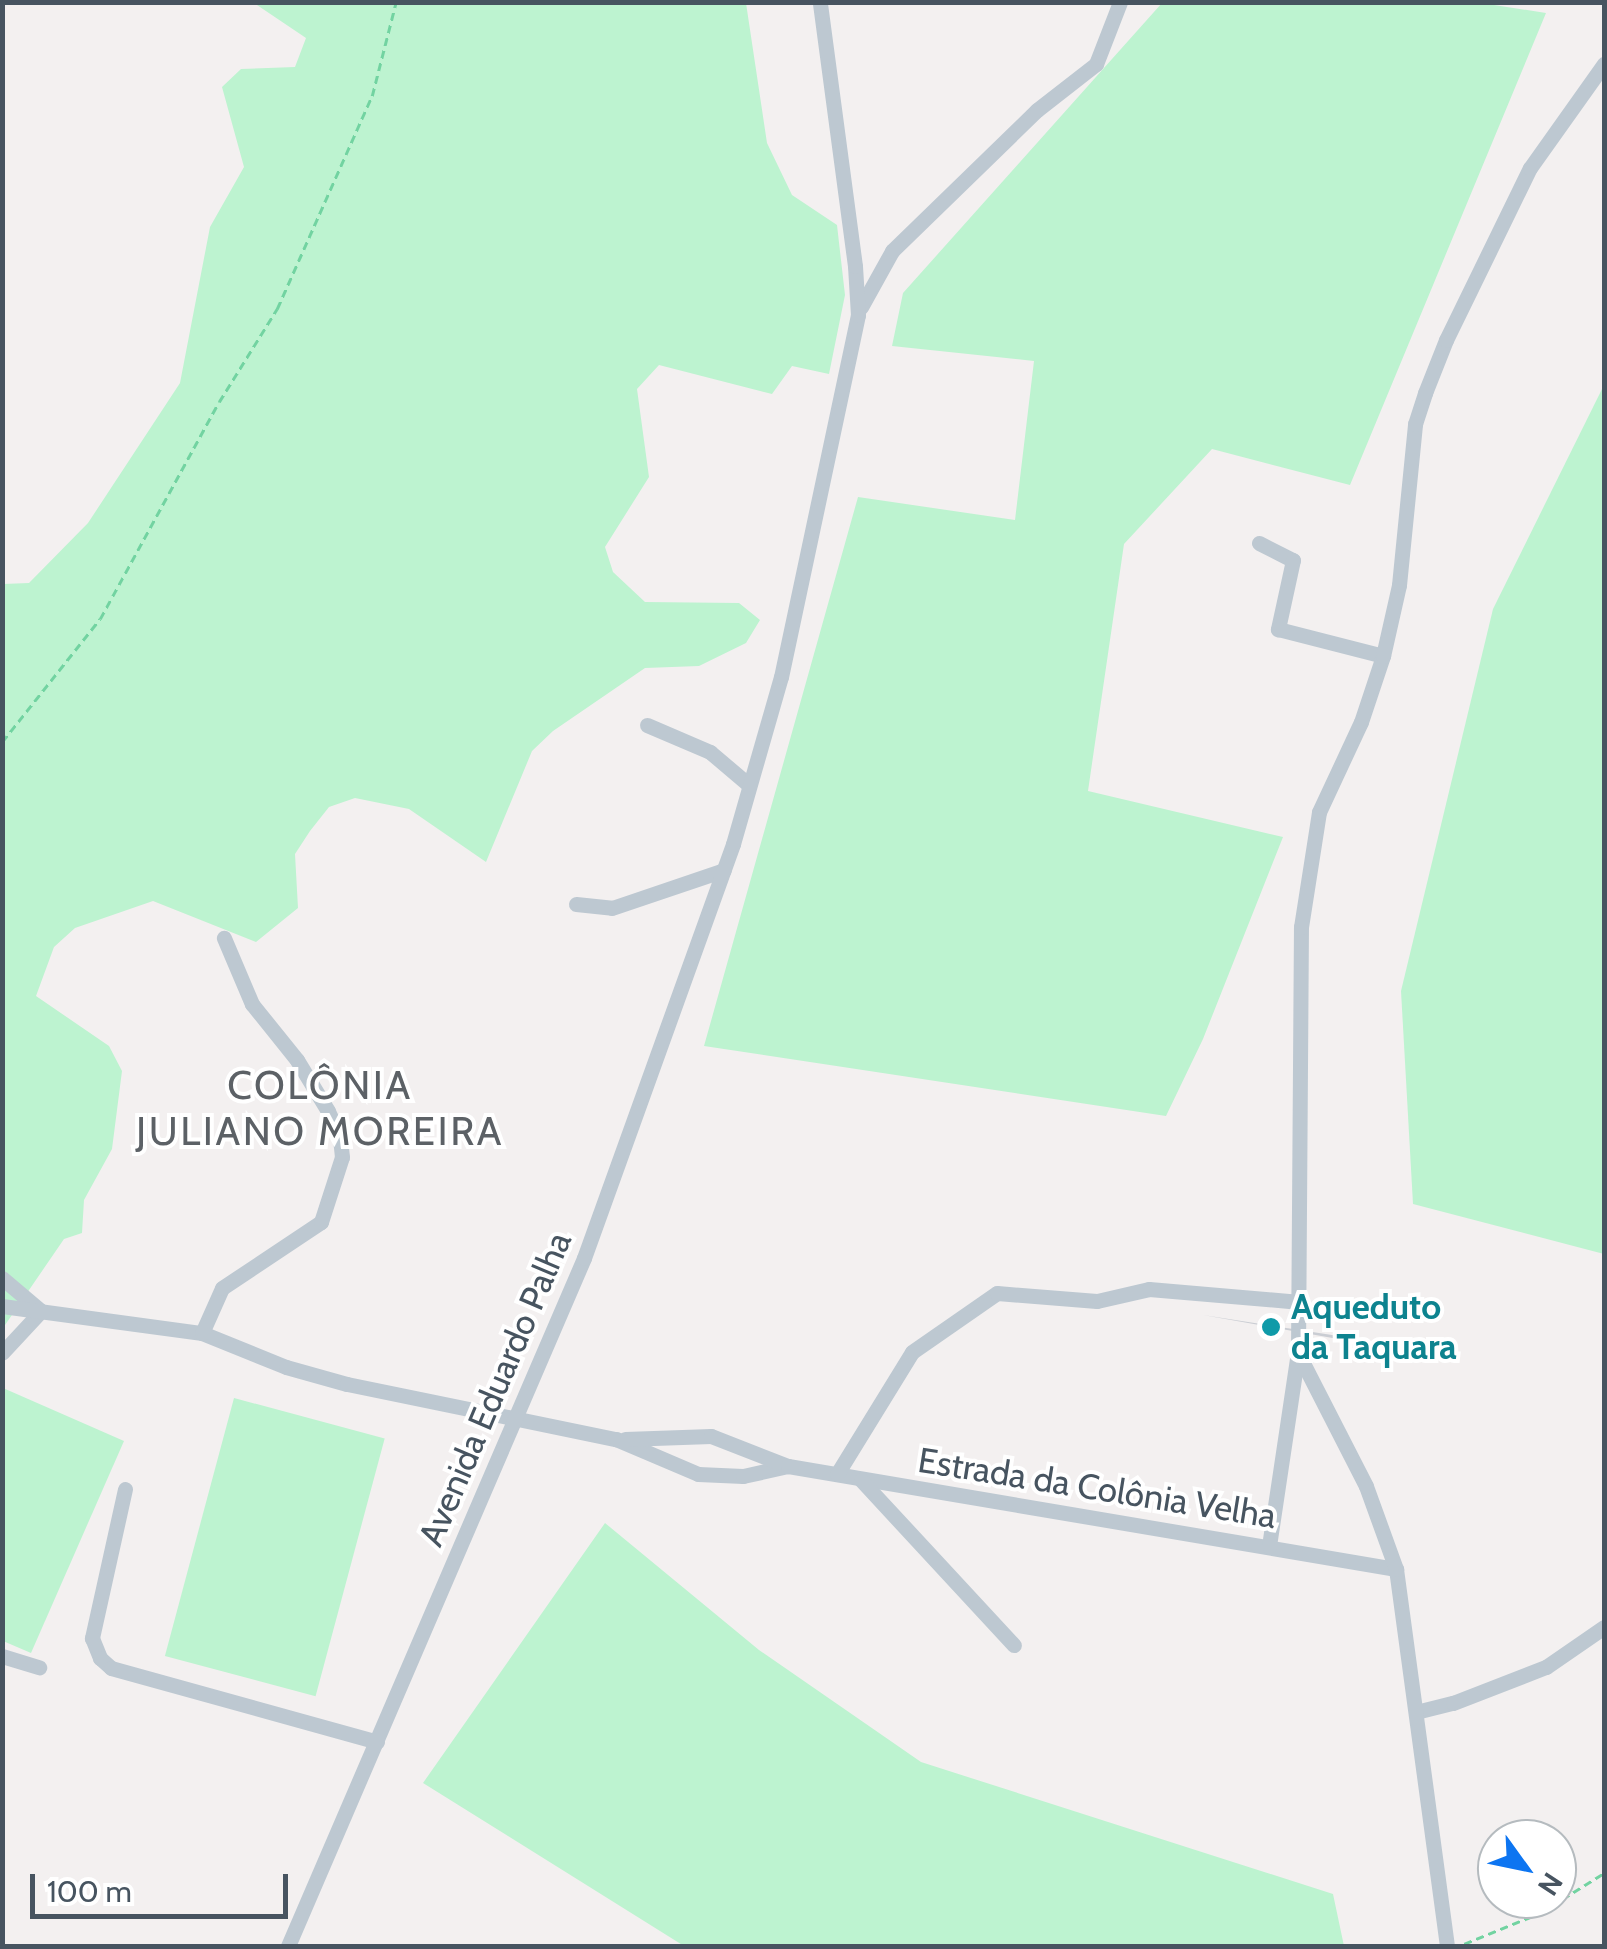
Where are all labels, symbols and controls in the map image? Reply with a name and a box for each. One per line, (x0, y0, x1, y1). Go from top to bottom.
district label: COLÔNIA JULIANO MOREIRA (136, 1061, 504, 1155)
street label: Avenida Eduardo Palha (410, 1226, 580, 1552)
place label: Aqueduto da Taquara (1291, 1286, 1457, 1368)
marker: Aqueduto da Taquara (1260, 1316, 1282, 1338)
street label: Estrada da Colônia Velha (915, 1439, 1279, 1537)
north arrow (1477, 1819, 1577, 1919)
scale bar (35, 1854, 292, 1916)
text: N (1531, 1867, 1570, 1902)
text: 100 m (47, 1873, 132, 1910)

